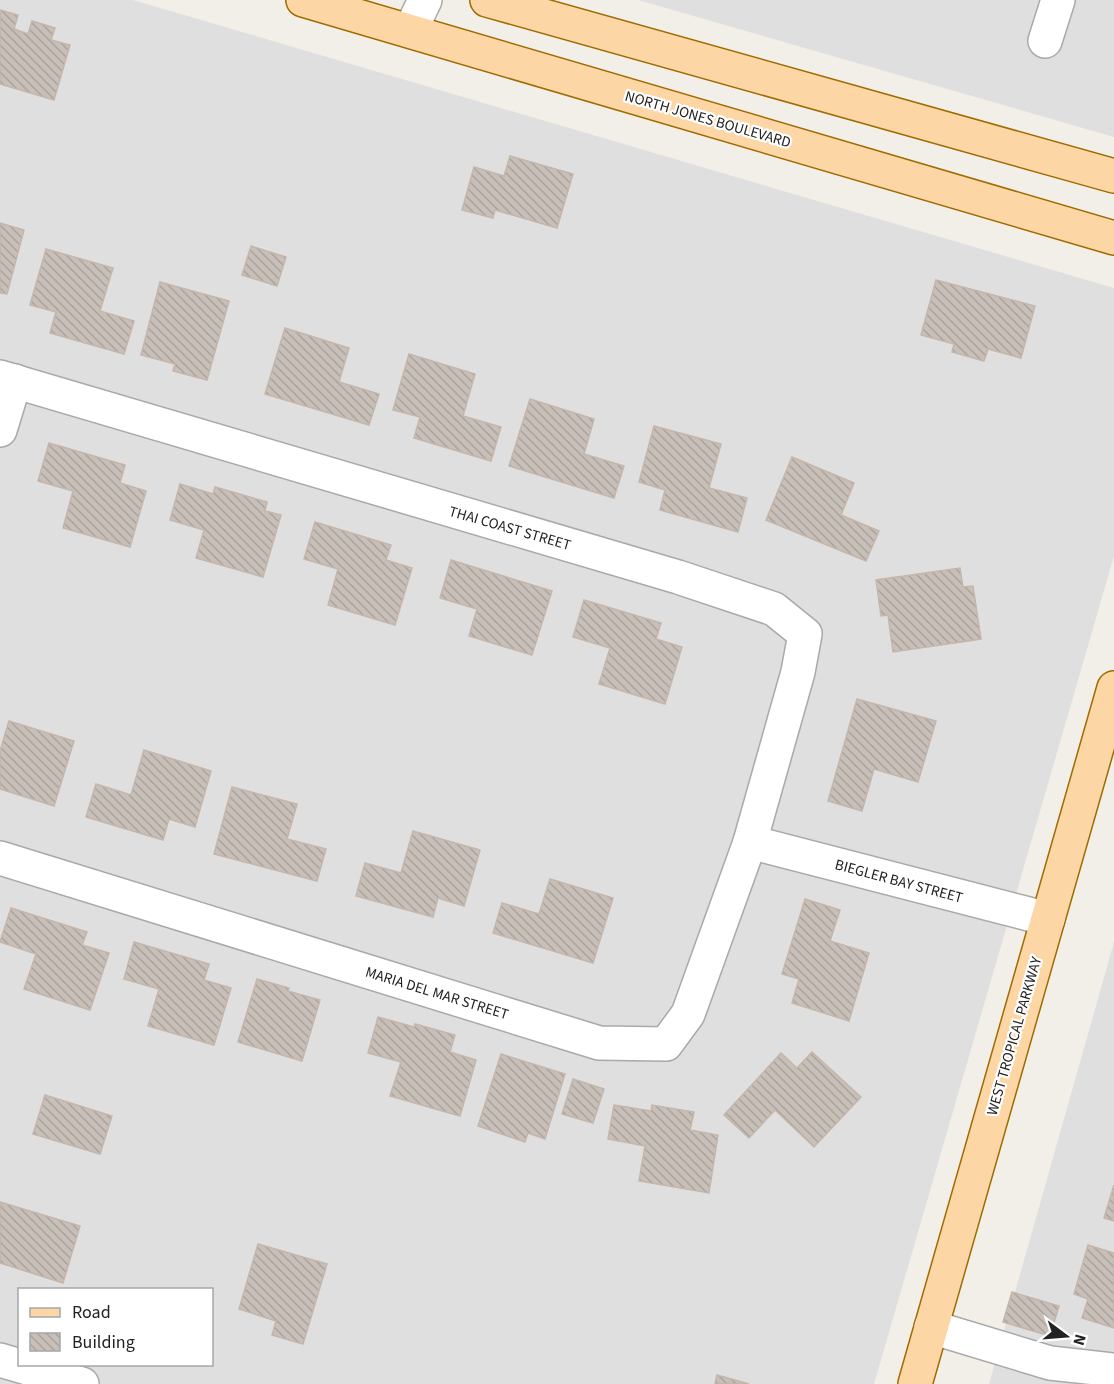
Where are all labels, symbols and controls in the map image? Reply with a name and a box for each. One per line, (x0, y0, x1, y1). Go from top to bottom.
street label: NORTH JONES BOULEVARD (622, 86, 793, 153)
street label: THAI COAST STREET (446, 501, 573, 556)
street label: BIEGLER BAY STREET (833, 854, 965, 909)
street label: WEST TROPICAL PARKWAY (982, 953, 1047, 1118)
street label: MARIA DEL MAR STREET (363, 962, 511, 1025)
legend (18, 1288, 213, 1366)
text: Road (72, 1300, 111, 1325)
north arrow (1036, 1306, 1096, 1366)
text: Building (72, 1330, 135, 1355)
text: N (1067, 1332, 1091, 1348)

